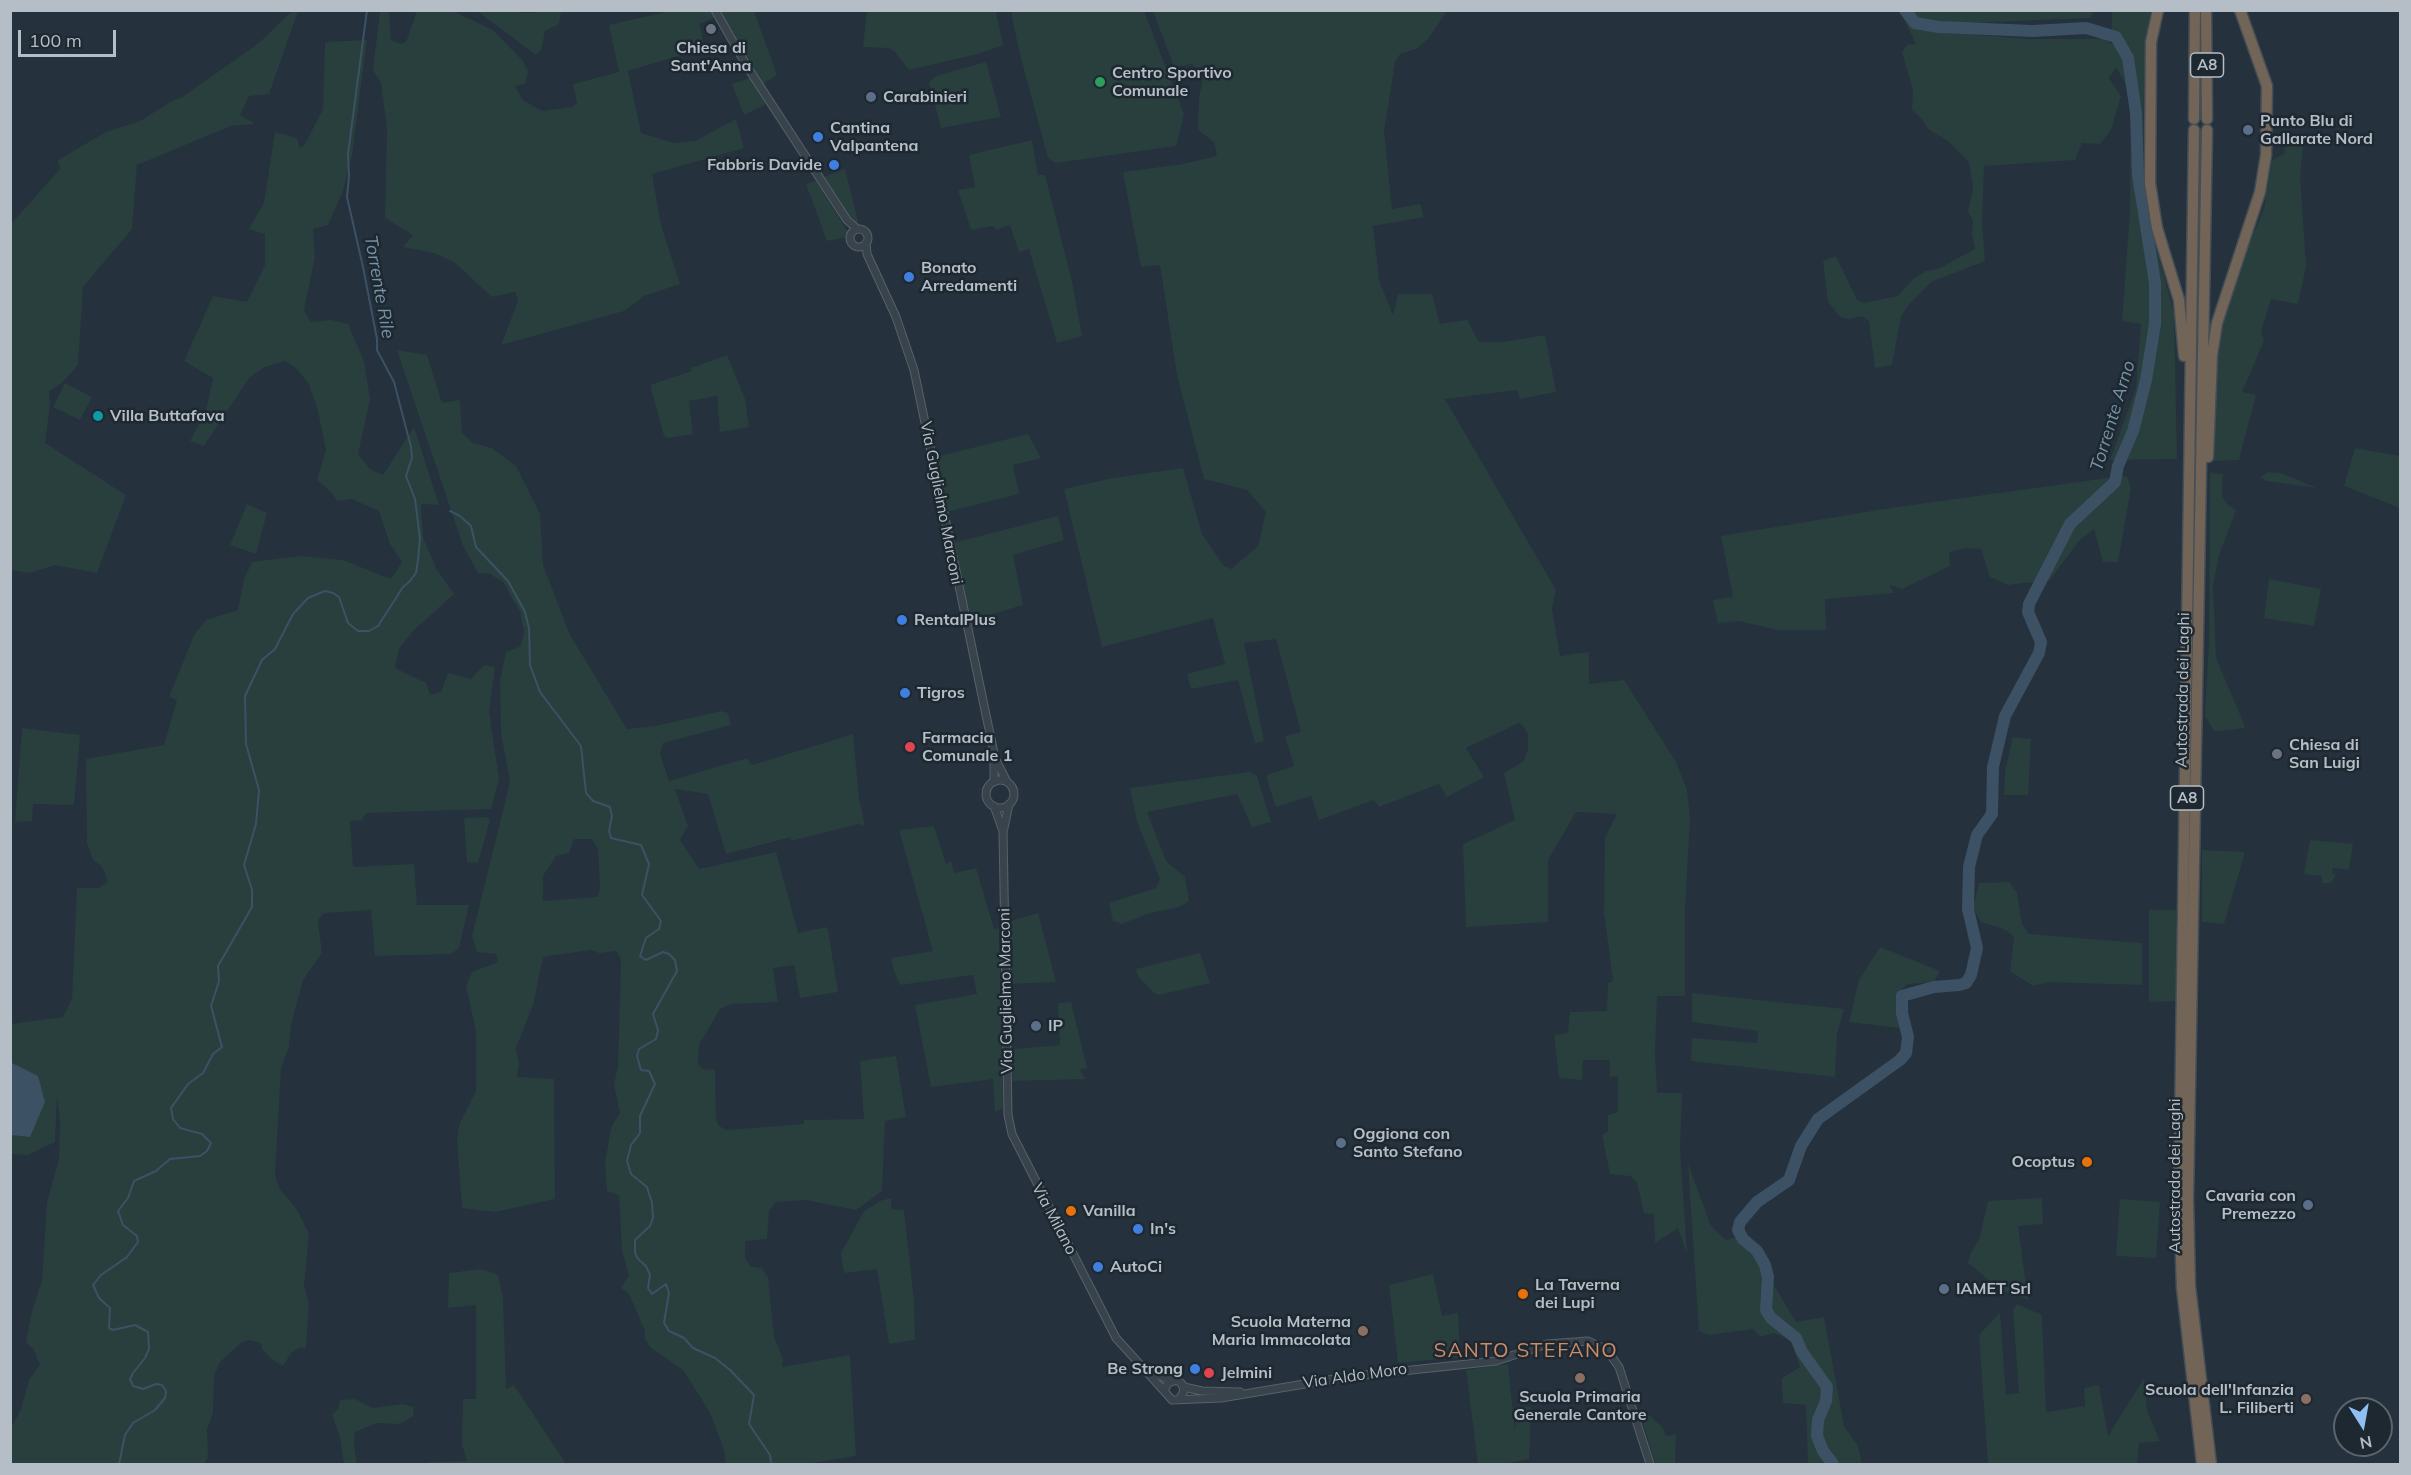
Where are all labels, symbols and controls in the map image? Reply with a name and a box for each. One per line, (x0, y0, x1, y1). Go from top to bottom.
scale bar (21, 18, 118, 56)
marker: Chiesa di Sant'Anna (704, 22, 718, 36)
text: 100 m (29, 29, 82, 52)
place label: Chiesa di Sant'Anna (670, 38, 752, 76)
road number: A8 (2190, 53, 2224, 77)
place label: Centro Sportivo Comunale (1112, 63, 1232, 101)
marker: Centro Sportivo Comunale (1093, 75, 1107, 89)
place label: Carabinieri (883, 87, 967, 107)
marker: Carabinieri (864, 90, 878, 104)
place label: Punto Blu di Gallarate Nord (2260, 111, 2373, 149)
place label: Cantina Valpantena (830, 118, 918, 156)
marker: Punto Blu di Gallarate Nord (2241, 123, 2255, 137)
marker: Cantina Valpantena (811, 130, 825, 144)
place label: Fabbris Davide (707, 155, 822, 175)
marker: Fabbris Davide (827, 158, 841, 172)
water label: Torrente Rile (359, 234, 399, 340)
place label: Bonato Arredamenti (921, 258, 1017, 296)
marker: Bonato Arredamenti (902, 270, 916, 284)
water label: Torrente Arno (2086, 358, 2140, 474)
place label: Villa Buttafava (110, 406, 225, 426)
marker: Villa Buttafava (91, 409, 105, 423)
street label: Via Guglielmo Marconi (916, 420, 966, 586)
place label: RentalPlus (914, 610, 996, 630)
street label: Autostrada dei Laghi (2172, 612, 2194, 768)
marker: RentalPlus (895, 613, 909, 627)
place label: Tigros (917, 683, 965, 703)
marker: Tigros (898, 686, 912, 700)
place label: Farmacia Comunale 1 (922, 728, 1012, 766)
place label: Chiesa di San Luigi (2289, 735, 2360, 773)
marker: Farmacia Comunale 1 (903, 740, 917, 754)
marker: Chiesa di San Luigi (2270, 747, 2284, 761)
road number: A8 (2170, 786, 2204, 810)
street label: Via Guglielmo Marconi (995, 908, 1017, 1074)
place label: IP (1048, 1016, 1063, 1036)
marker: IP (1029, 1019, 1043, 1033)
street label: Autostrada dei Laghi (2165, 1098, 2185, 1254)
place label: Oggiona con Santo Stefano (1353, 1124, 1463, 1162)
marker: Oggiona con Santo Stefano (1334, 1136, 1348, 1150)
place label: Ocoptus (2012, 1152, 2075, 1172)
marker: Ocoptus (2080, 1155, 2094, 1169)
street label: Via Milano (1027, 1180, 1081, 1258)
place label: Cavaria con Premezzo (2205, 1186, 2296, 1224)
marker: Cavaria con Premezzo (2301, 1198, 2315, 1212)
place label: Vanilla (1083, 1201, 1136, 1221)
marker: Vanilla (1064, 1204, 1078, 1218)
place label: In's (1150, 1219, 1176, 1239)
marker: In's (1131, 1222, 1145, 1236)
place label: AutoCi (1110, 1257, 1162, 1277)
marker: AutoCi (1091, 1260, 1105, 1274)
place label: La Taverna dei Lupi (1535, 1275, 1620, 1313)
place label: IAMET Srl (1956, 1279, 2031, 1299)
marker: IAMET Srl (1937, 1282, 1951, 1296)
marker: La Taverna dei Lupi (1516, 1287, 1530, 1301)
place label: Scuola Materna Maria Immacolata (1212, 1312, 1351, 1350)
marker: Scuola Materna Maria Immacolata (1356, 1324, 1370, 1338)
district label: SANTO STEFANO (1434, 1339, 1618, 1363)
place label: Be Strong (1107, 1359, 1183, 1379)
street label: Via Aldo Moro (1302, 1359, 1408, 1393)
marker: Be Strong (1188, 1362, 1202, 1376)
place label: Jelmini (1221, 1363, 1272, 1383)
marker: Jelmini (1202, 1366, 1216, 1380)
marker: Scuola Primaria Generale Cantore (1573, 1371, 1587, 1385)
place label: Scuola dell'Infanzia L. Filiberti (2145, 1380, 2294, 1418)
place label: Scuola Primaria Generale Cantore (1513, 1387, 1647, 1425)
marker: Scuola dell'Infanzia L. Filiberti (2299, 1392, 2313, 1406)
north arrow (2333, 1397, 2393, 1457)
text: N (2358, 1432, 2374, 1454)

